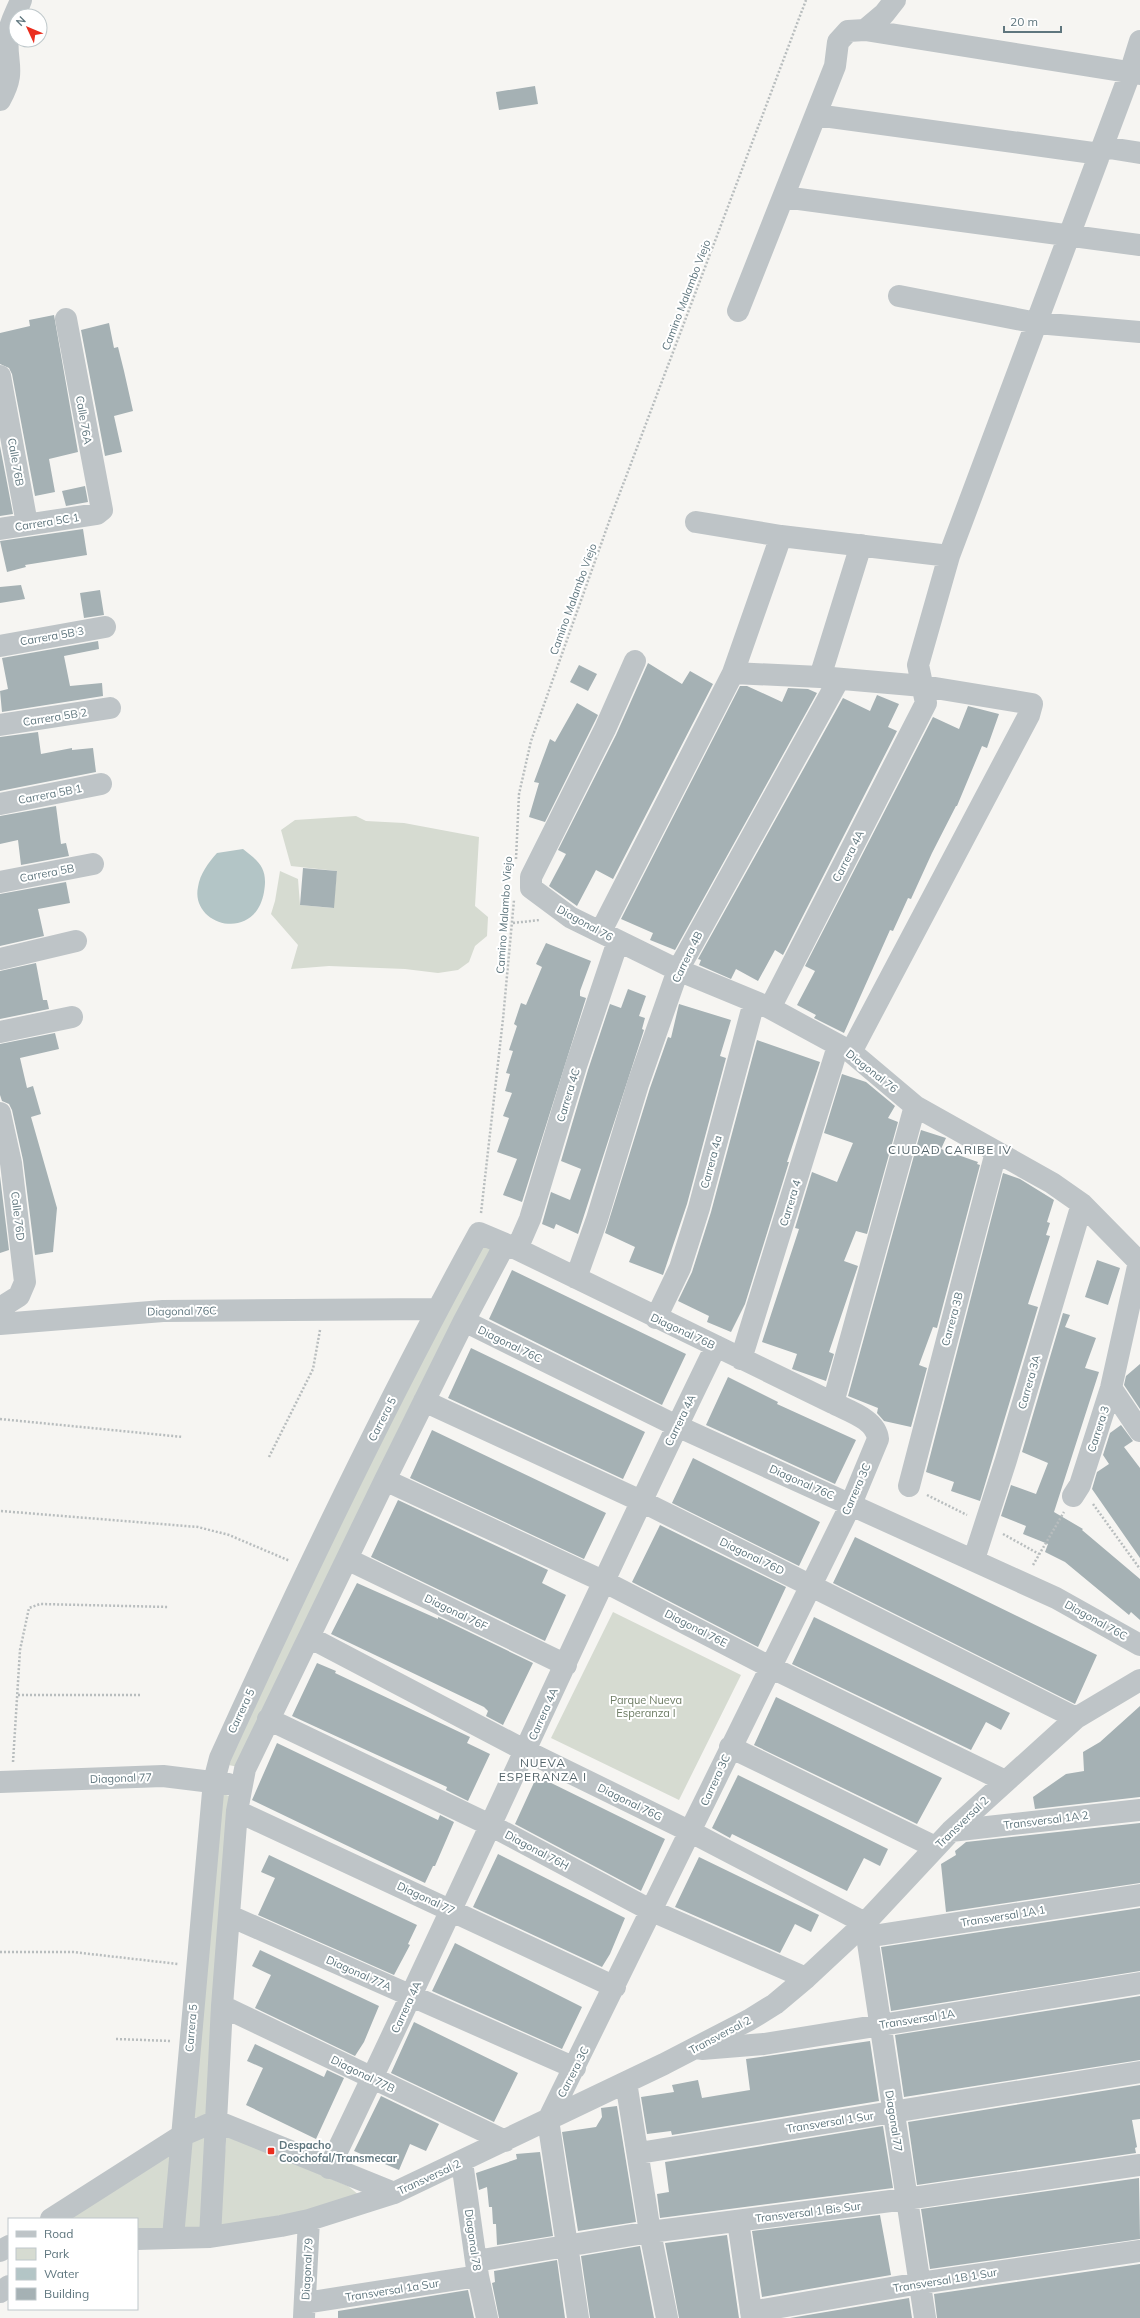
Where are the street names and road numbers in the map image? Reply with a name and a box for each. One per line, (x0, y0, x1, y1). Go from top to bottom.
street label: Camino Malambo Viejo (658, 238, 714, 352)
street label: Calle 76A (73, 394, 95, 446)
street label: Calle 76B (5, 437, 27, 487)
street label: Carrera 5C 1 (14, 510, 80, 534)
street label: Camino Malambo Viejo (546, 541, 600, 657)
street label: Carrera 5B 3 (19, 623, 85, 649)
street label: Carrera 5B 2 (22, 705, 88, 729)
street label: Carrera 5B 1 (17, 781, 83, 807)
street label: Carrera 4A (829, 828, 867, 884)
street label: Camino Malambo Viejo (493, 856, 515, 974)
street label: Carrera 5B (19, 861, 75, 885)
street label: Diagonal 76 (554, 902, 616, 944)
street label: Carrera 4B (669, 929, 705, 985)
street label: Diagonal 76 (843, 1046, 901, 1096)
street label: Carrera 4C (553, 1066, 583, 1124)
street label: Carrera 4a (697, 1134, 725, 1190)
street label: Carrera 4 (776, 1178, 804, 1228)
street label: Calle 76D (8, 1191, 28, 1241)
street label: Carrera 3B (938, 1290, 966, 1348)
street label: Diagonal 76C (147, 1303, 217, 1319)
street label: Diagonal 76B (649, 1310, 717, 1352)
street label: Diagonal 76C (476, 1322, 544, 1366)
street label: Carrera 3A (1015, 1353, 1043, 1411)
street label: Carrera 4A (661, 1392, 699, 1448)
street label: Carrera 5 (365, 1394, 399, 1443)
street label: Carrera 3 (1084, 1404, 1112, 1454)
street label: Diagonal 76C (767, 1461, 837, 1503)
street label: Carrera 3C (838, 1461, 874, 1517)
street label: Diagonal 76D (717, 1534, 787, 1578)
street label: Diagonal 76F (422, 1591, 490, 1633)
street label: Diagonal 76C (1062, 1597, 1130, 1643)
street label: Diagonal 76E (662, 1606, 730, 1650)
street label: Carrera 5 (225, 1686, 258, 1736)
street label: Carrera 4A (525, 1686, 561, 1742)
street label: Carrera 3C (697, 1752, 733, 1808)
street label: Diagonal 77 (90, 1770, 152, 1786)
street label: Diagonal 76G (595, 1780, 665, 1824)
street label: Transversal 2 (933, 1793, 992, 1851)
street label: Transversal 1A 2 (1003, 1808, 1090, 1832)
street label: Diagonal 76H (503, 1827, 571, 1873)
street label: Diagonal 77 (395, 1879, 457, 1917)
street label: Transversal 1A 1 (960, 1902, 1046, 1930)
street label: Diagonal 77A (324, 1952, 394, 1994)
street label: Carrera 4A (388, 1979, 424, 2035)
street label: Carrera 5 (182, 2003, 200, 2052)
street label: Transversal 1A (878, 2006, 956, 2032)
street label: Transversal 2 (687, 2013, 754, 2057)
street label: Carrera 3C (554, 2044, 592, 2100)
street label: Diagonal 77B (329, 2052, 397, 2096)
street label: Diagonal 77 (882, 2089, 906, 2153)
street label: Transversal 1 Sur (785, 2108, 875, 2136)
street label: Transversal 2 (395, 2156, 463, 2198)
street label: Transversal 1 Bis Sur (754, 2199, 862, 2225)
street label: Diagonal 78 (462, 2208, 484, 2272)
street label: Diagonal 79 (298, 2238, 316, 2300)
street label: Transversal 1B 1 Sur (892, 2265, 998, 2295)
street label: Transversal 1a Sur (344, 2276, 440, 2304)

